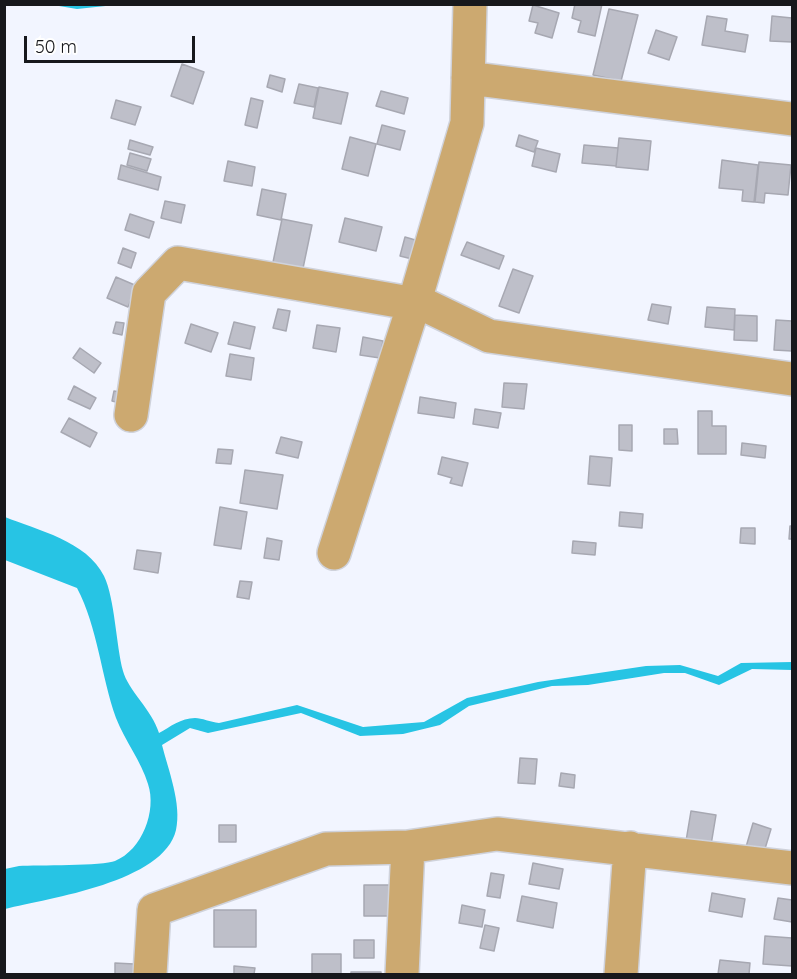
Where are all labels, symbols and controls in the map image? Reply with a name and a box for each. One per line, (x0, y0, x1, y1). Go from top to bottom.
scale bar (27, 24, 198, 62)
text: 50 m (35, 35, 77, 58)

